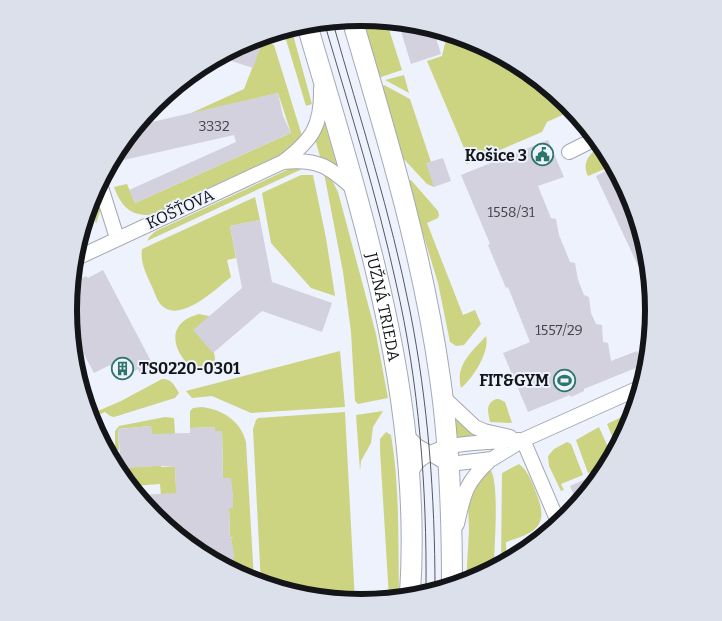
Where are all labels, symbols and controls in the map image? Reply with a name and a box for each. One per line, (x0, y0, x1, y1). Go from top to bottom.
house number: 3332 (198, 118, 230, 135)
public building icon: Košice 3 (531, 143, 555, 167)
place label: Košice 3 (465, 146, 527, 165)
street label: KOŠŤOVA (143, 184, 217, 233)
house number: 1558/31 (487, 204, 535, 221)
street label: JUŽNÁ TRIEDA (362, 250, 404, 363)
house number: 1557/29 (535, 322, 583, 339)
building icon: TS0220-0301 (111, 356, 135, 380)
place label: TS0220-0301 (139, 359, 240, 378)
sports icon: FIT&GYM (553, 368, 577, 392)
place label: FIT&GYM (479, 371, 549, 390)

